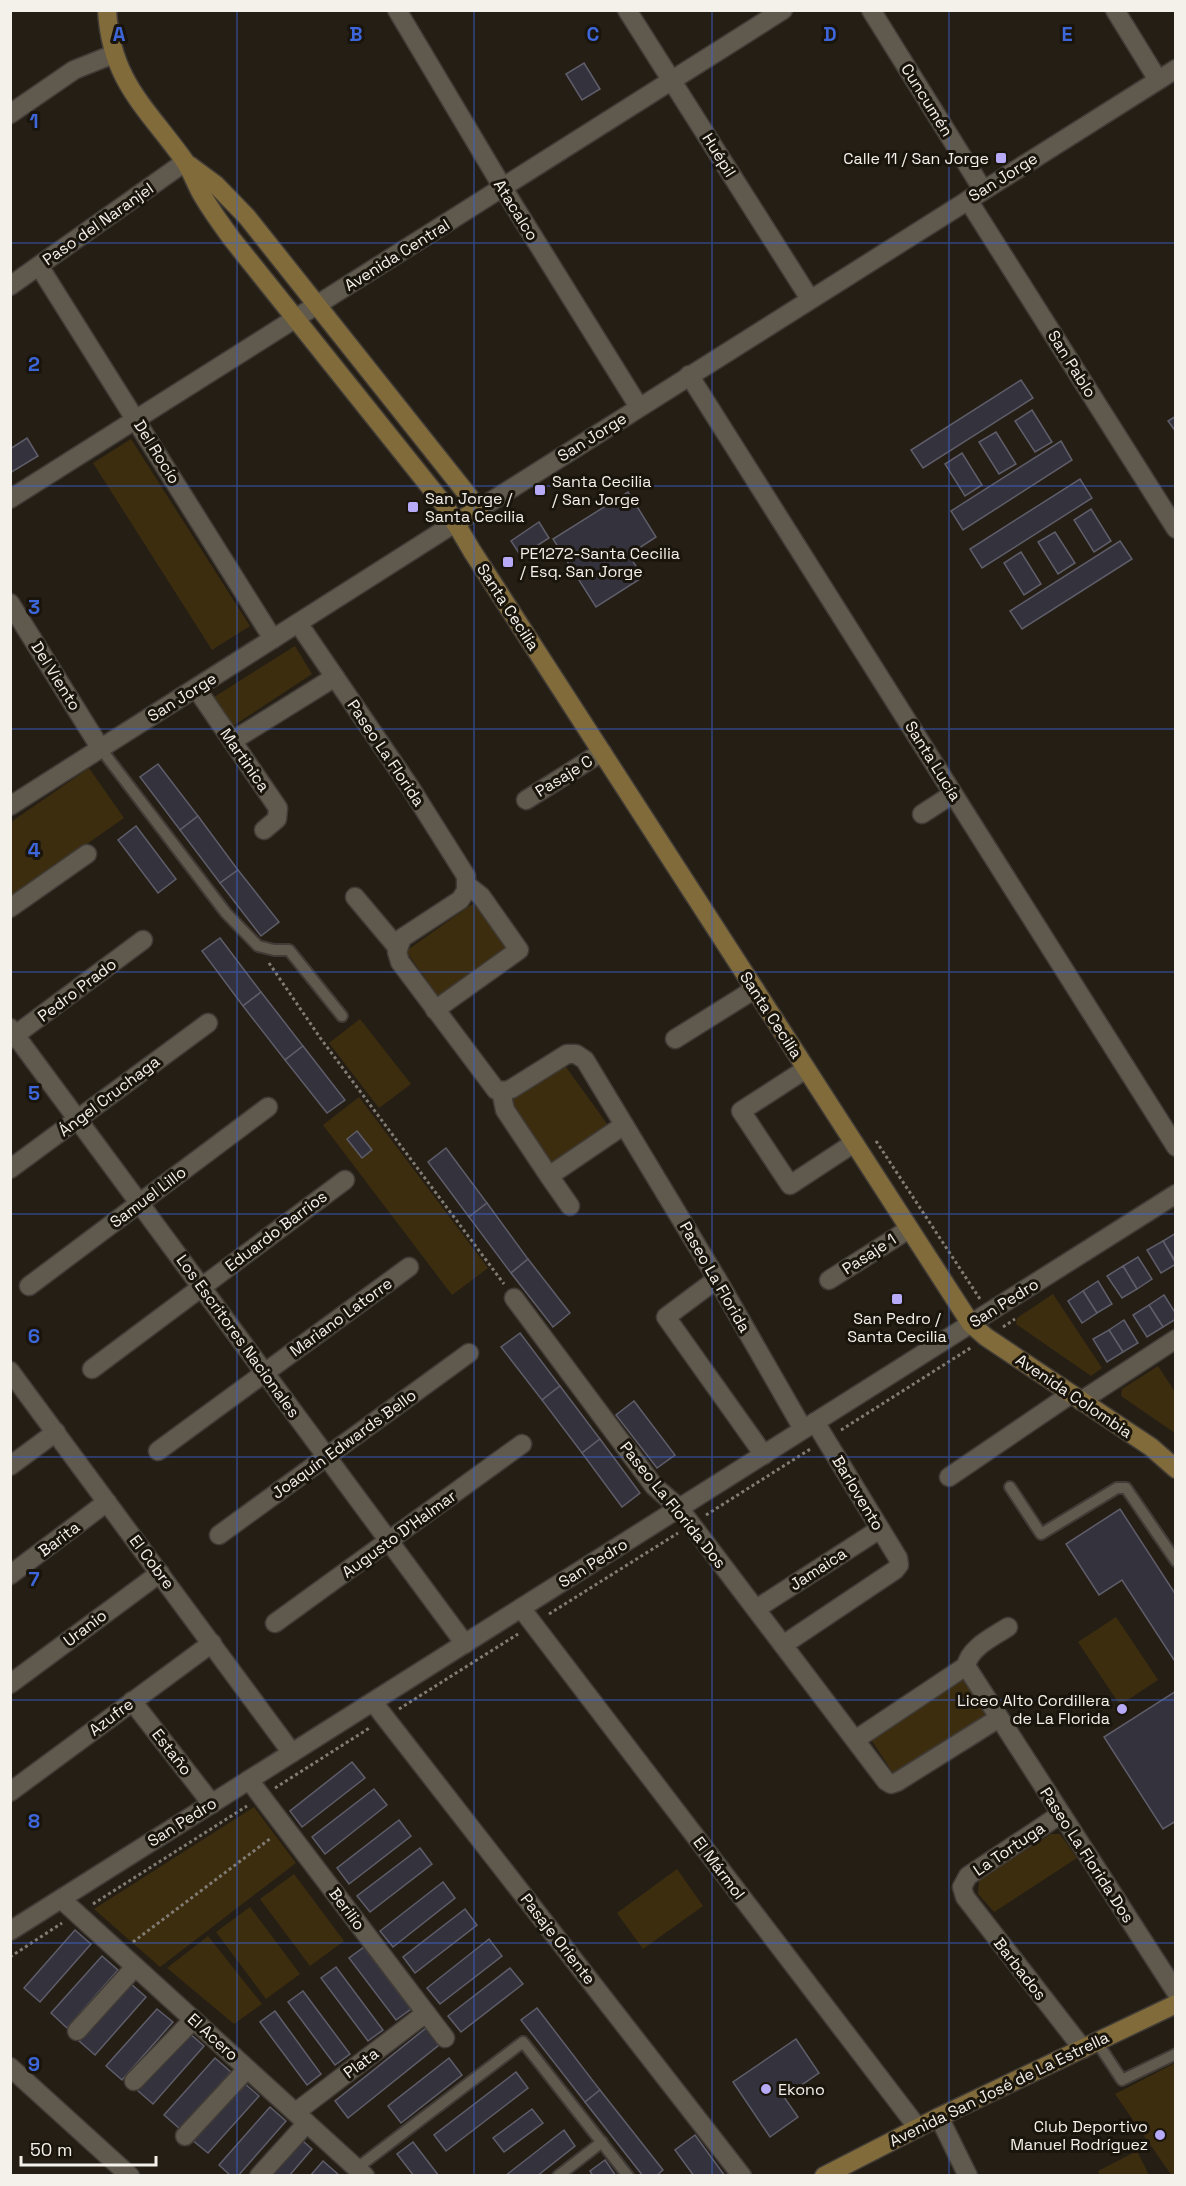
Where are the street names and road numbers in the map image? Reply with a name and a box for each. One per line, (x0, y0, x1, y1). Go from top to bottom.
street label: Cuncumén (896, 60, 958, 140)
street label: Huépil (697, 129, 741, 181)
street label: San Jorge (965, 148, 1041, 206)
street label: Atacalco (489, 176, 543, 244)
street label: Paso del Naranjel (38, 178, 158, 270)
street label: Avenida Central (340, 214, 454, 296)
street label: San Pablo (1043, 326, 1101, 402)
street label: San Jorge (554, 408, 630, 466)
street label: Del Rocío (129, 416, 185, 488)
street label: Santa Cecilia (472, 560, 544, 654)
street label: Del Viento (26, 637, 86, 715)
street label: San Jorge (144, 668, 220, 726)
street label: Paseo La Florida (343, 696, 429, 810)
street label: Santa Lucía (900, 717, 966, 805)
street label: Martinica (216, 724, 274, 796)
street label: Pasaje C (531, 750, 597, 802)
street label: Pedro Prado (33, 953, 121, 1027)
street label: Santa Cecilia (735, 968, 807, 1062)
street label: Ángel Cruchaga (54, 1051, 164, 1141)
street label: Samuel Lillo (106, 1161, 190, 1233)
street label: Eduardo Barrios (221, 1186, 331, 1276)
street label: Paseo La Florida (675, 1218, 755, 1336)
street label: Pasaje 1 (838, 1229, 900, 1279)
street label: Los Escritores Nacionales (172, 1250, 304, 1422)
street label: Mariano Latorre (286, 1273, 396, 1361)
street label: San Pedro (965, 1274, 1043, 1332)
street label: Avenida Colombia (1012, 1349, 1136, 1443)
street label: Joaquín Edwards Bello (268, 1385, 420, 1503)
street label: Paseo La Florida Dos (615, 1437, 731, 1573)
street label: Barlovento (827, 1452, 889, 1534)
street label: Augusto D'Halmar (338, 1485, 460, 1583)
street label: Barita (34, 1517, 84, 1561)
street label: El Cobre (125, 1531, 179, 1593)
street label: San Pedro (554, 1534, 632, 1592)
street label: Jamaica (785, 1543, 851, 1595)
street label: Uranio (59, 1605, 111, 1651)
street label: Azufre (85, 1693, 137, 1741)
street label: Estaño (147, 1724, 197, 1780)
street label: Paseo La Florida Dos (1035, 1783, 1139, 1927)
street label: San Pedro (143, 1793, 221, 1851)
street label: La Tortuga (969, 1817, 1049, 1881)
street label: El Mármol (688, 1832, 750, 1904)
street label: Berilio (324, 1884, 370, 1934)
street label: Pasaje Oriente (516, 1889, 600, 1989)
street label: Barbados (989, 1933, 1051, 2005)
street label: El Acero (183, 2009, 243, 2065)
street label: Avenida San José de La Estrella (886, 2027, 1112, 2151)
street label: Plata (339, 2043, 383, 2083)

